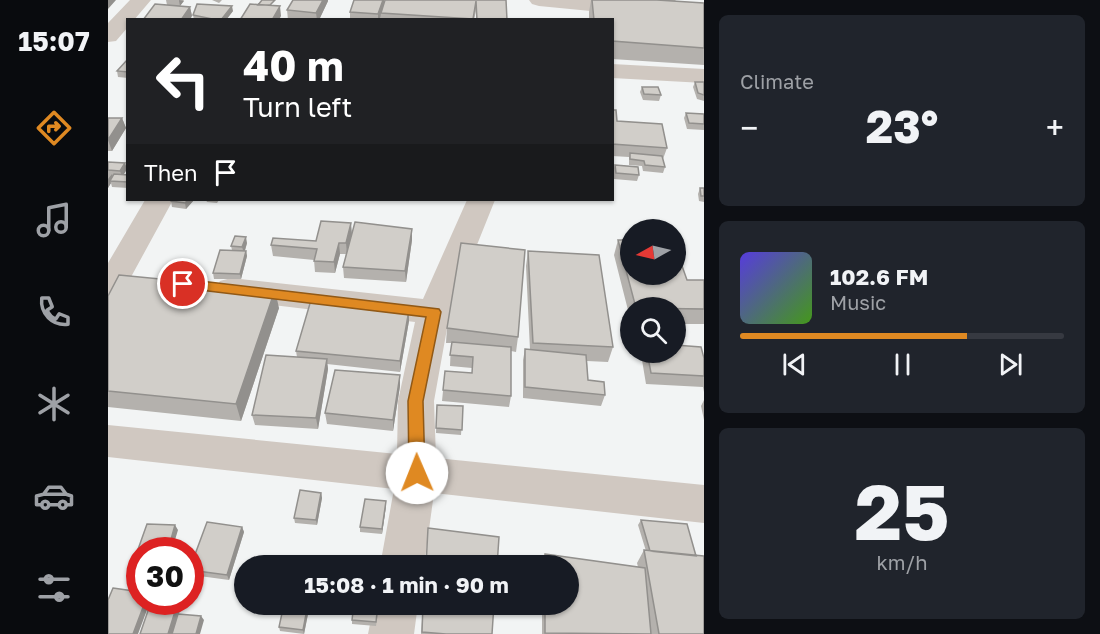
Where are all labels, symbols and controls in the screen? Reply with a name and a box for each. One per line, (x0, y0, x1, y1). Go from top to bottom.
text: 15:07 (18, 25, 90, 57)
text: 40 m (243, 40, 344, 90)
icon: left (144, 42, 222, 120)
text: Climate (740, 69, 814, 93)
text: Turn left (243, 91, 352, 123)
text: 23° (866, 99, 938, 153)
icon: directions (33, 107, 75, 149)
text: − (740, 108, 758, 147)
text: + (1046, 108, 1064, 147)
icon: arrive (209, 156, 242, 189)
text: Then (144, 159, 197, 186)
icon: music (33, 199, 75, 241)
north arrow (620, 219, 686, 285)
map controls (620, 219, 686, 363)
pin (157, 258, 208, 309)
text: 102.6 FM (830, 263, 928, 290)
icon: arrive (166, 267, 199, 300)
text: Music (830, 290, 886, 314)
icon: phone (33, 291, 75, 333)
button: search (620, 297, 686, 363)
icon: previous (778, 348, 811, 381)
icon: pause (886, 348, 919, 381)
icon: next (994, 348, 1027, 381)
icon: climate (33, 383, 75, 425)
position arrow (385, 441, 449, 505)
text: 25 (854, 464, 950, 557)
icon: car (33, 475, 75, 517)
speed limit sign: 30 (126, 537, 204, 615)
text: km/h (877, 550, 927, 574)
icon: filters (33, 567, 75, 609)
text: 15:08 · 1 min · 90 m (304, 571, 509, 598)

